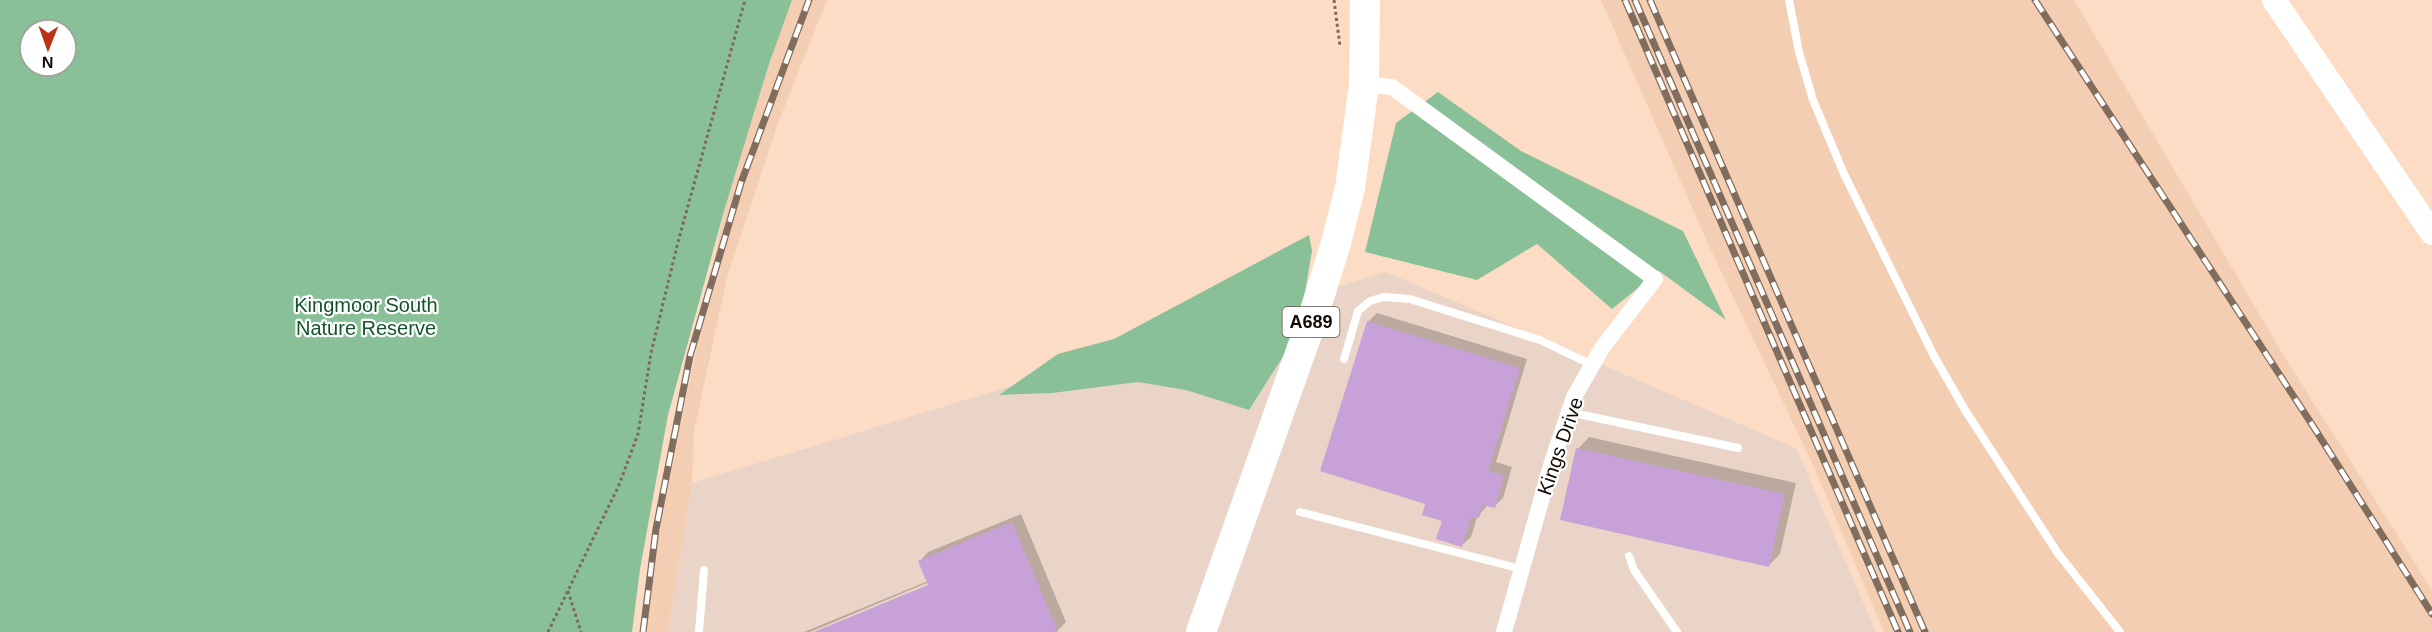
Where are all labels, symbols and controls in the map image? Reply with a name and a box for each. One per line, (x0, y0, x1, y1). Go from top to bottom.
north arrow (18, 18, 78, 78)
text: N (42, 54, 54, 71)
park label: Kingmoor South Nature Reserve (294, 294, 438, 339)
road number: A689 (1282, 307, 1340, 337)
street label: Kings Drive (1533, 394, 1587, 498)

